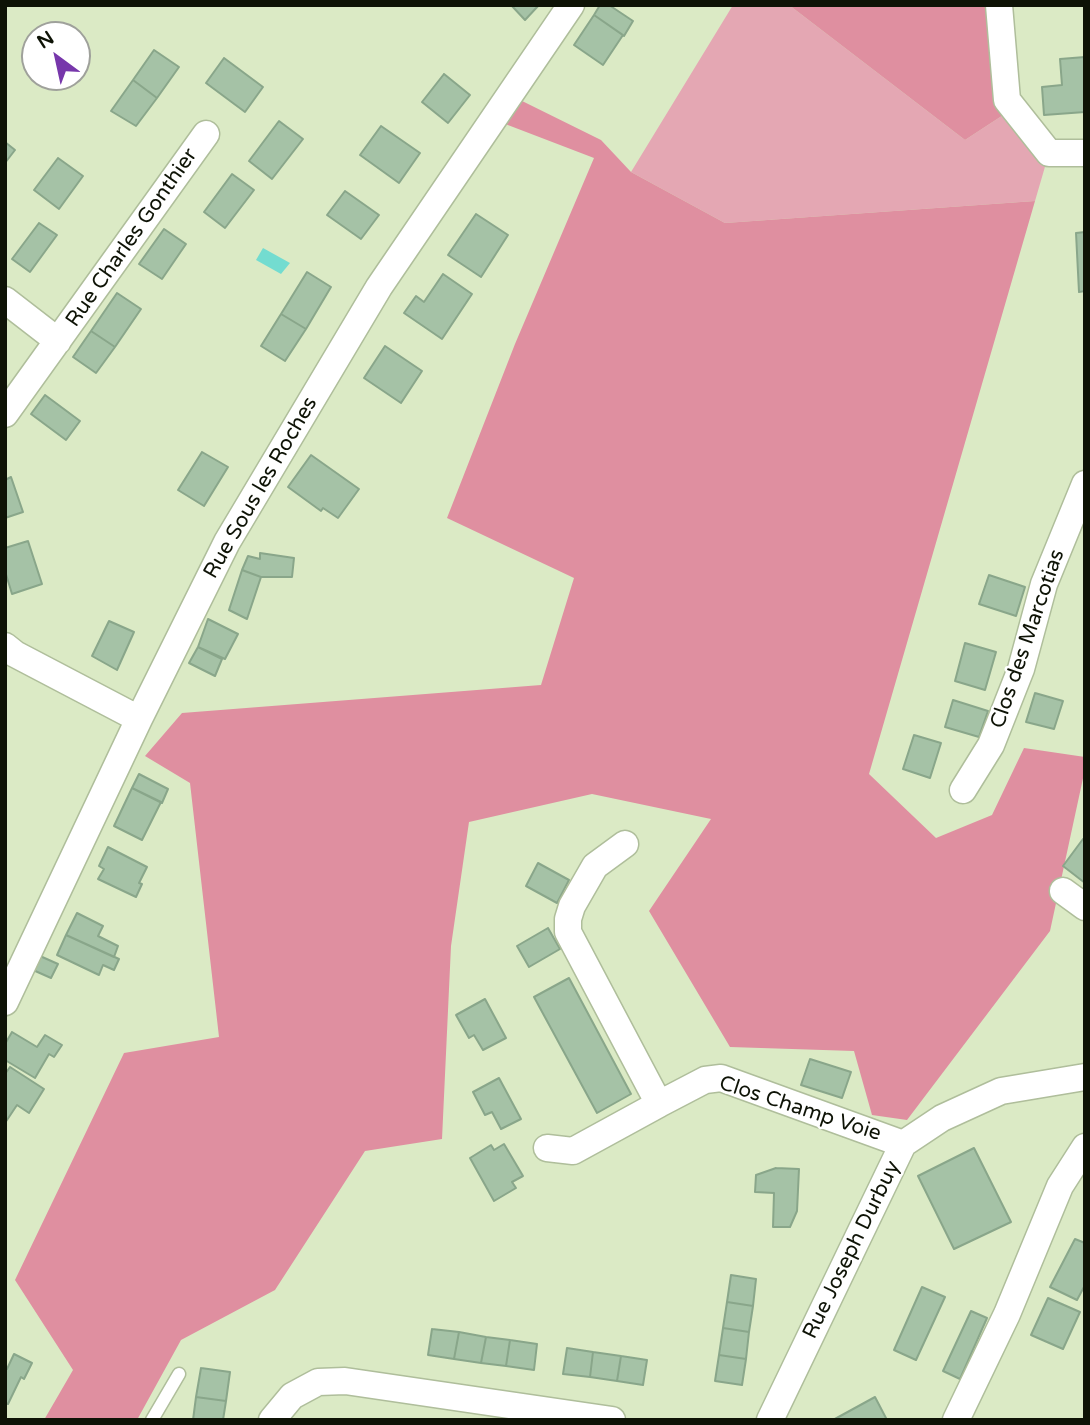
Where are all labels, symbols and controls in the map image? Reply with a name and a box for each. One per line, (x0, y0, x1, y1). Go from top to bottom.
north arrow (21, 21, 91, 91)
text: N (33, 27, 58, 53)
street label: Rue Charles Gonthier (61, 144, 203, 332)
street label: Rue Sous les Roches (199, 393, 323, 583)
street label: Clos des Marcotias (986, 546, 1070, 732)
street label: Clos Champ Voie (716, 1071, 884, 1147)
street label: Rue Joseph Durbuy (798, 1157, 906, 1343)

